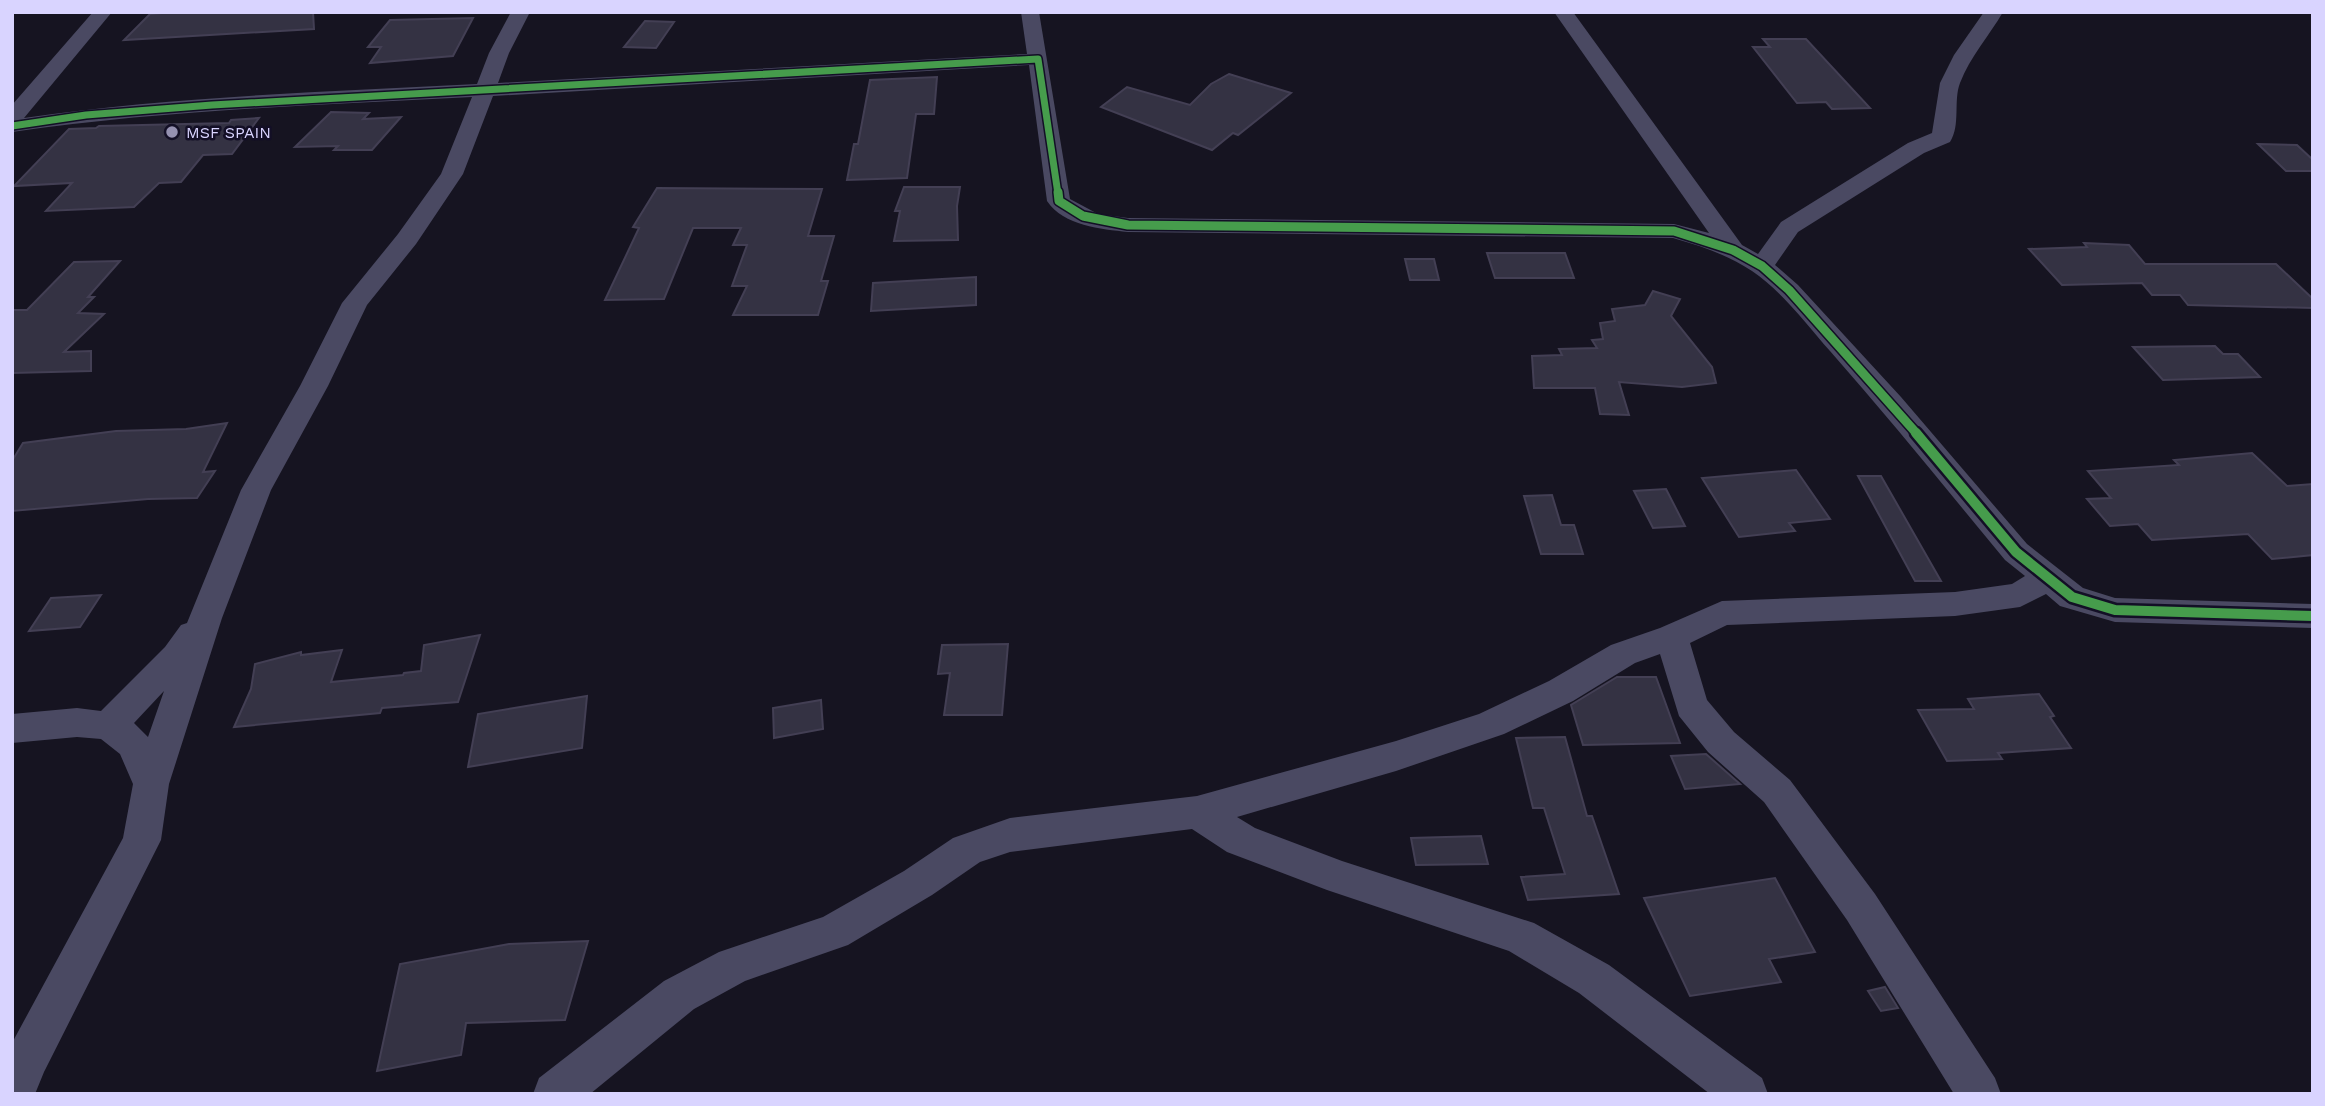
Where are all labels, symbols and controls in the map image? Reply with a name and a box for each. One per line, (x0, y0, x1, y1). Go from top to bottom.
place label: MSF SPAIN (186, 123, 271, 142)
marker: MSF SPAIN (164, 124, 180, 140)

